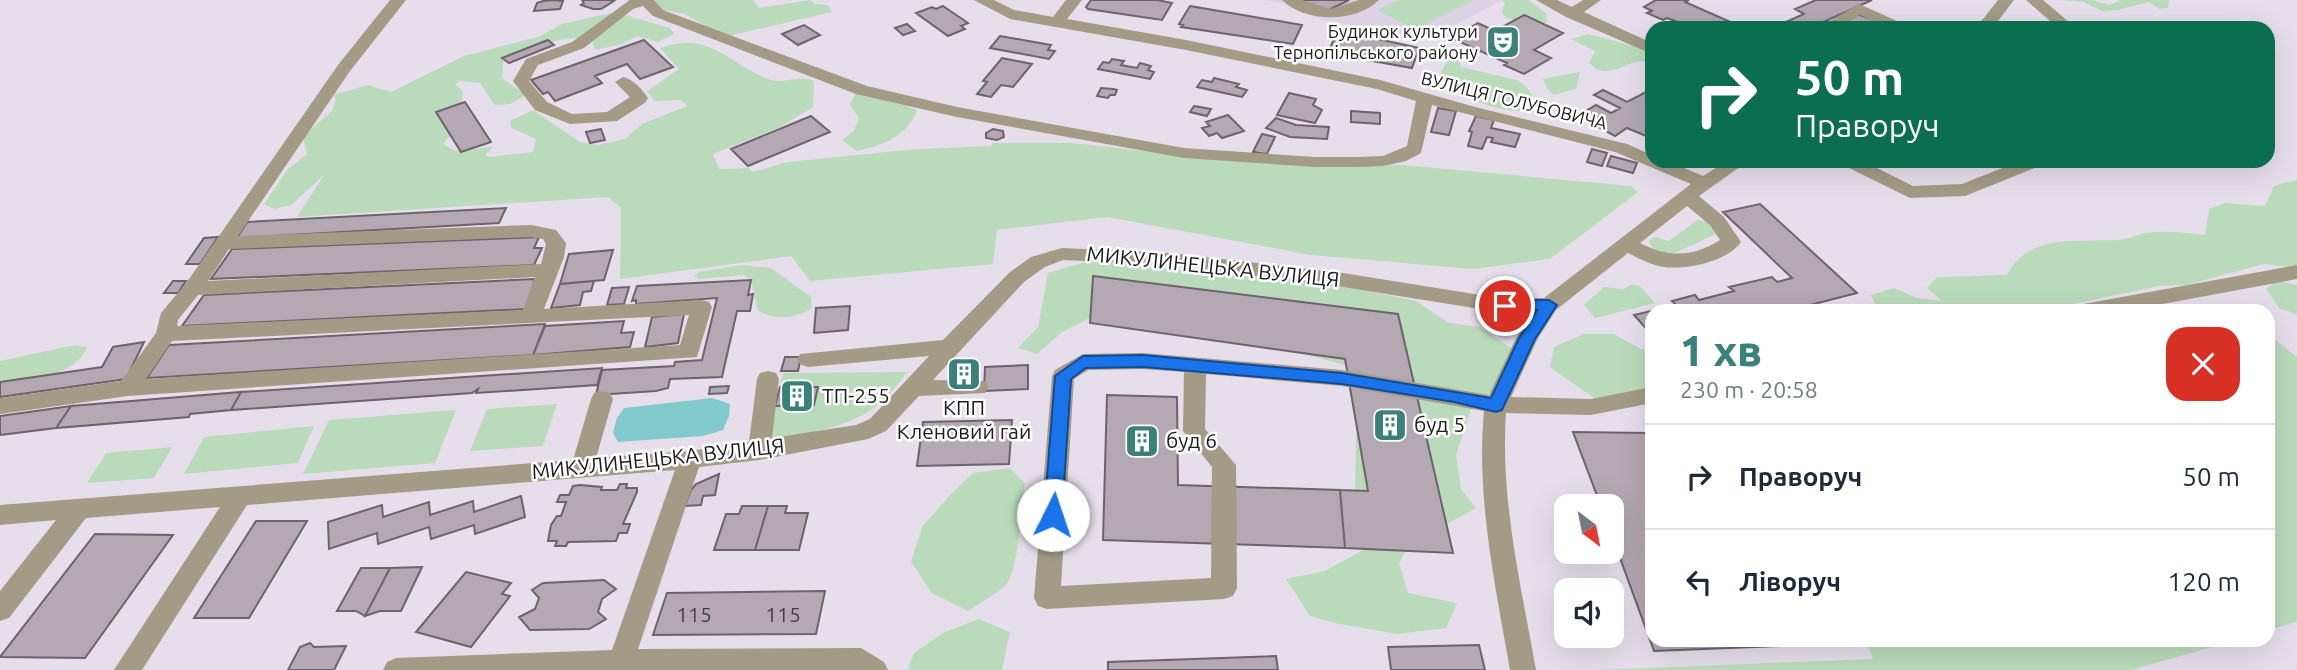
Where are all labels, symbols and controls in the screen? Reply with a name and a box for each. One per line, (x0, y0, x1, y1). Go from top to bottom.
place label: Будинок культури Тернопільського району (1274, 21, 1478, 62)
theatre icon: Будинок культури Тернопільського району (1484, 23, 1522, 61)
icon: right (1680, 49, 1771, 140)
text: 50 m (1795, 49, 1904, 104)
street label: ВУЛИЦЯ ГОЛУБОВИЧА (1419, 67, 1610, 133)
text: Праворуч (1795, 107, 1940, 143)
street label: МИКУЛИНЕЦЬКА ВУЛИЦЯ (1086, 241, 1341, 291)
pin (1475, 276, 1535, 336)
icon: arrive (1486, 287, 1524, 325)
text: 1 хв (1680, 327, 1762, 374)
button: close (2166, 327, 2240, 401)
building icon: КПП Кленовий гай (945, 355, 983, 393)
building icon: ТП-255 (778, 377, 816, 415)
text: 230 m · 20:58 (1680, 377, 1818, 402)
place label: ТП-255 (822, 383, 890, 407)
place label: КПП Кленовий гай (897, 395, 1031, 443)
building icon: буд 5 (1371, 406, 1409, 444)
place label: буд 5 (1414, 412, 1465, 436)
building icon: буд 6 (1123, 422, 1161, 460)
place label: буд 6 (1166, 428, 1217, 452)
street label: МИКУЛИНЕЦЬКА ВУЛИЦЯ (530, 433, 785, 483)
icon: right (1680, 458, 1718, 496)
text: Праворуч (1739, 462, 1862, 491)
text: 50 m (2182, 462, 2240, 491)
position arrow (1016, 478, 1090, 552)
north arrow (1554, 494, 1624, 564)
map controls (1554, 494, 1624, 648)
icon: left (1680, 563, 1718, 601)
text: Ліворуч (1739, 567, 1841, 596)
text: 120 m (2168, 567, 2240, 596)
button: sound (1554, 578, 1624, 648)
house number: 115 (676, 602, 712, 626)
house number: 115 (765, 602, 801, 626)

